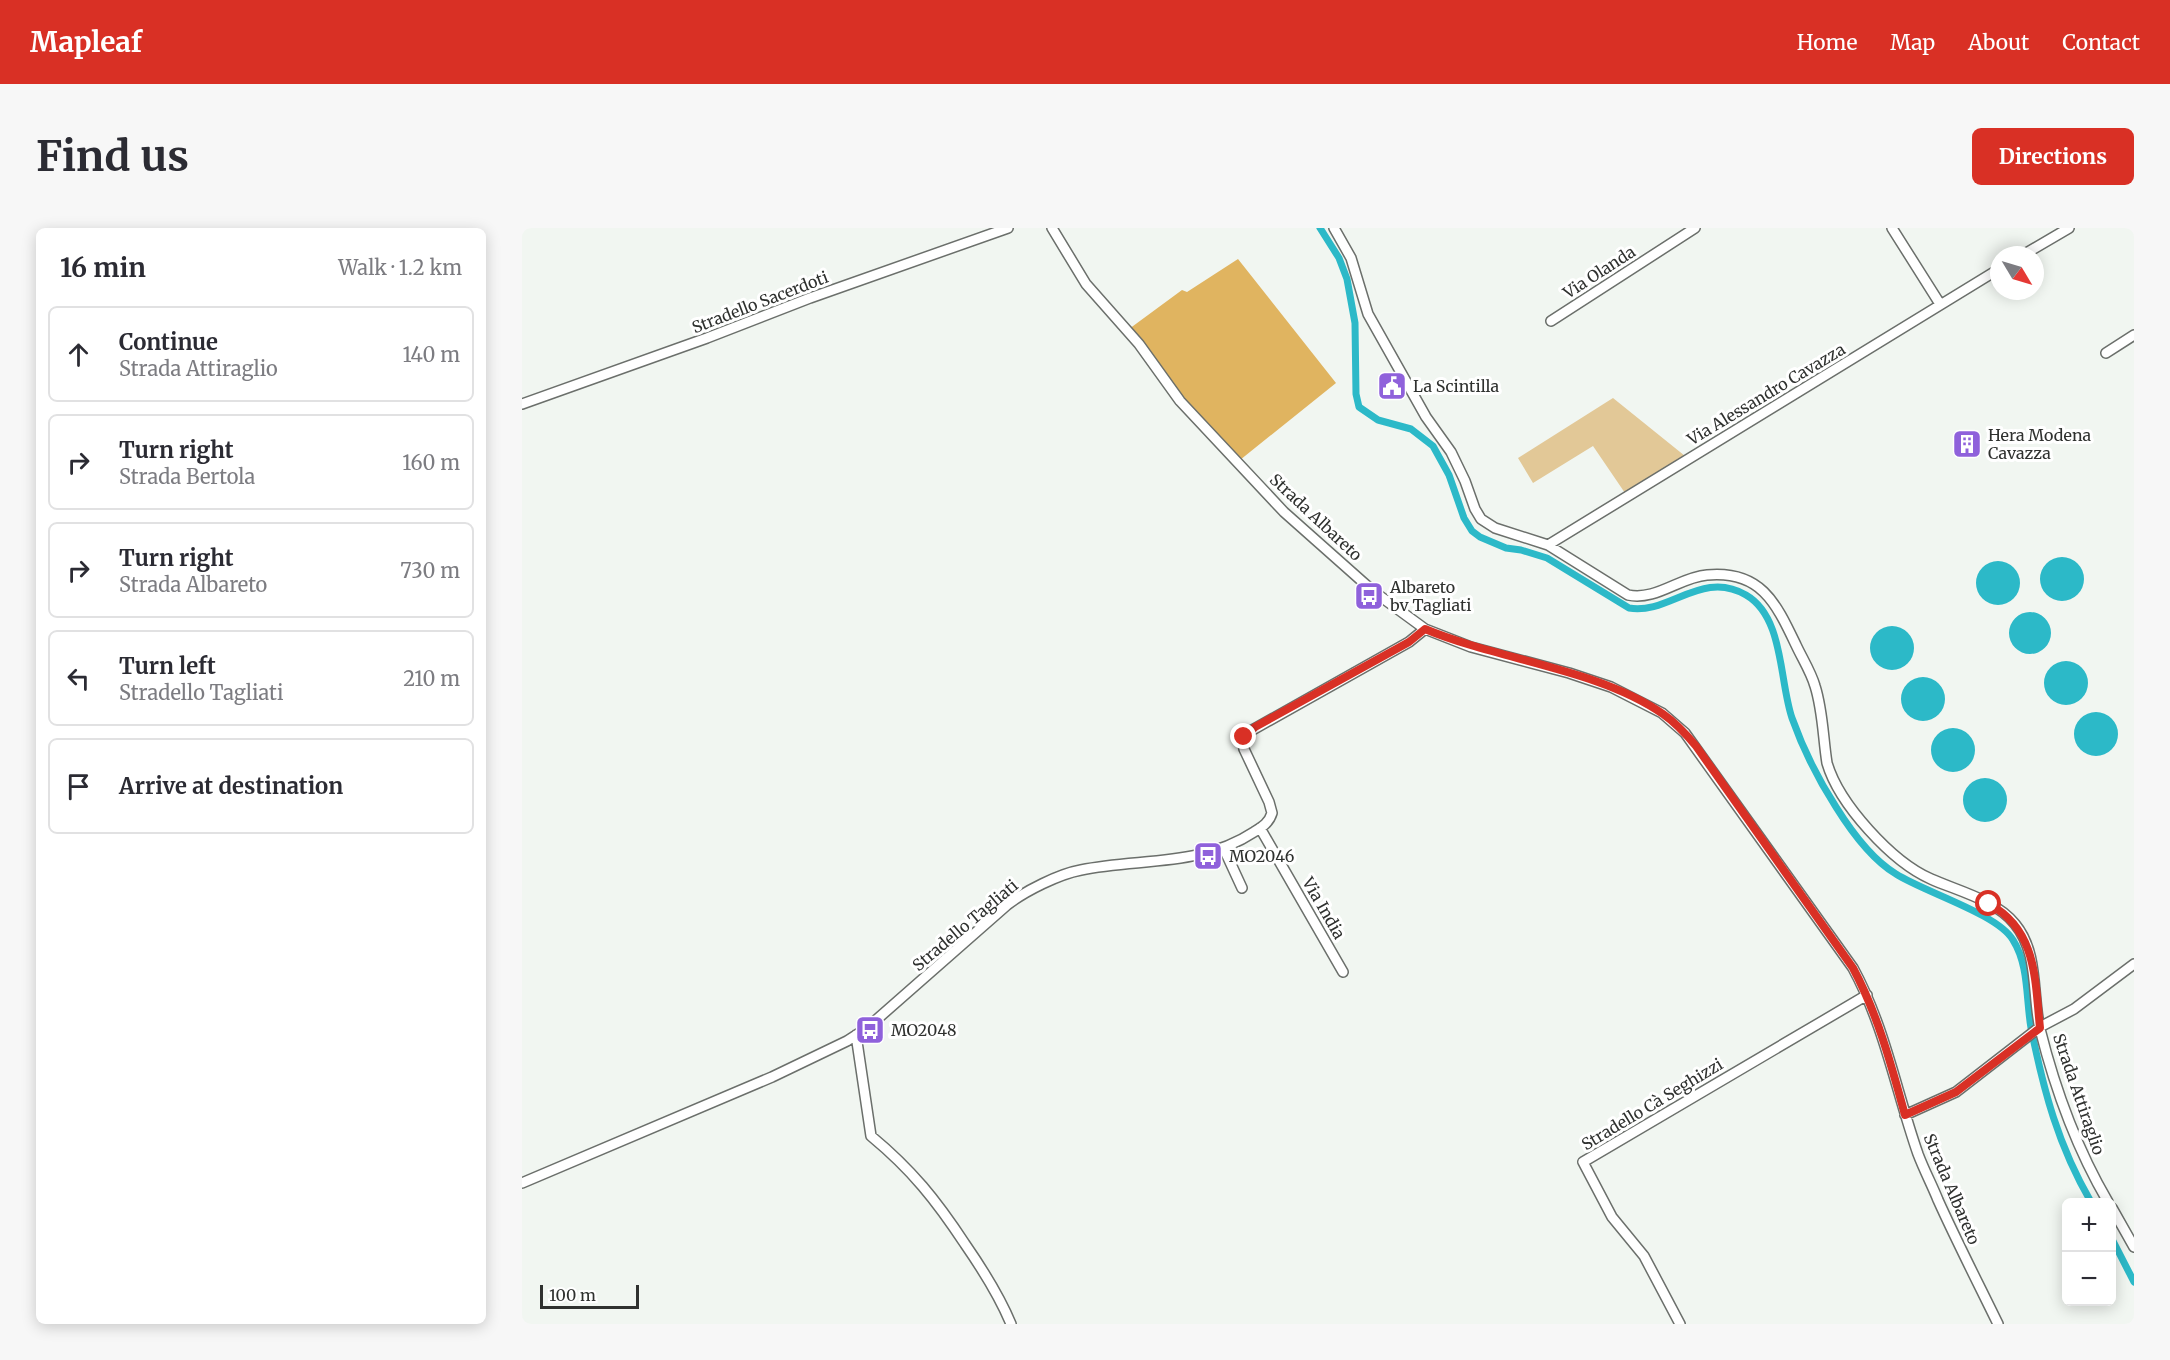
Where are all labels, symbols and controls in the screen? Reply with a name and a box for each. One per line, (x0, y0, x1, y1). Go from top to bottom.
text: Mapleaf (30, 24, 142, 60)
text: Home (1797, 29, 1857, 56)
text: Map (1890, 29, 1935, 56)
text: About (1968, 29, 2029, 56)
text: Contact (2062, 29, 2140, 56)
button: Directions (1972, 128, 2134, 185)
text: Find us (36, 130, 189, 182)
street label: Via Olanda (1558, 241, 1639, 303)
north arrow (1990, 246, 2044, 300)
text: 16 min (60, 251, 146, 284)
text: Walk · 1.2 km (338, 255, 462, 280)
street label: Stradello Sacerdoti (689, 267, 831, 337)
text: Continue (119, 328, 218, 356)
icon: ahead (62, 338, 95, 371)
street label: Via Alessandro Cavazza (1683, 339, 1849, 450)
text: 140 m (403, 342, 460, 367)
text: Strada Attiraglio (119, 356, 278, 381)
public building icon: La Scintilla (1376, 370, 1408, 402)
place label: La Scintilla (1413, 376, 1500, 396)
place label: Hera Modena Cavazza (1988, 425, 2092, 463)
building icon: Hera Modena Cavazza (1951, 428, 1983, 460)
text: Turn right (119, 436, 233, 464)
icon: right (62, 446, 95, 479)
text: 160 m (402, 450, 460, 475)
text: Strada Bertola (119, 464, 255, 489)
street label: Strada Albareto (1266, 469, 1366, 565)
text: Turn right (119, 544, 233, 572)
icon: right (62, 554, 95, 587)
text: 730 m (400, 558, 460, 583)
text: Strada Albareto (119, 572, 267, 597)
place label: Albareto bv Tagliati (1389, 577, 1472, 615)
bus stop icon: Albareto bv Tagliati (1353, 580, 1385, 612)
text: Turn left (119, 652, 216, 680)
icon: left (62, 662, 95, 695)
text: 210 m (403, 666, 460, 691)
text: Stradello Tagliati (119, 680, 283, 705)
route end (1230, 723, 1256, 749)
icon: arrive (62, 770, 95, 803)
text: Arrive at destination (119, 772, 343, 800)
bus stop icon: MO2046 (1192, 840, 1224, 872)
place label: MO2046 (1229, 846, 1295, 866)
street label: Via India (1298, 873, 1350, 943)
street label: Stradello Tagliati (908, 875, 1022, 975)
route start (1975, 890, 2001, 916)
bus stop icon: MO2048 (854, 1014, 886, 1046)
place label: MO2048 (891, 1020, 957, 1040)
street label: Strada Attiraglio (2049, 1031, 2109, 1157)
street label: Stradello Cà Seghizzi (1578, 1054, 1726, 1154)
street label: Strada Albareto (1920, 1130, 1984, 1248)
map controls (2062, 1198, 2116, 1306)
button: + (2062, 1198, 2116, 1252)
button: − (2062, 1252, 2116, 1306)
scale bar (540, 1282, 639, 1310)
text: 100 m (549, 1285, 596, 1305)

